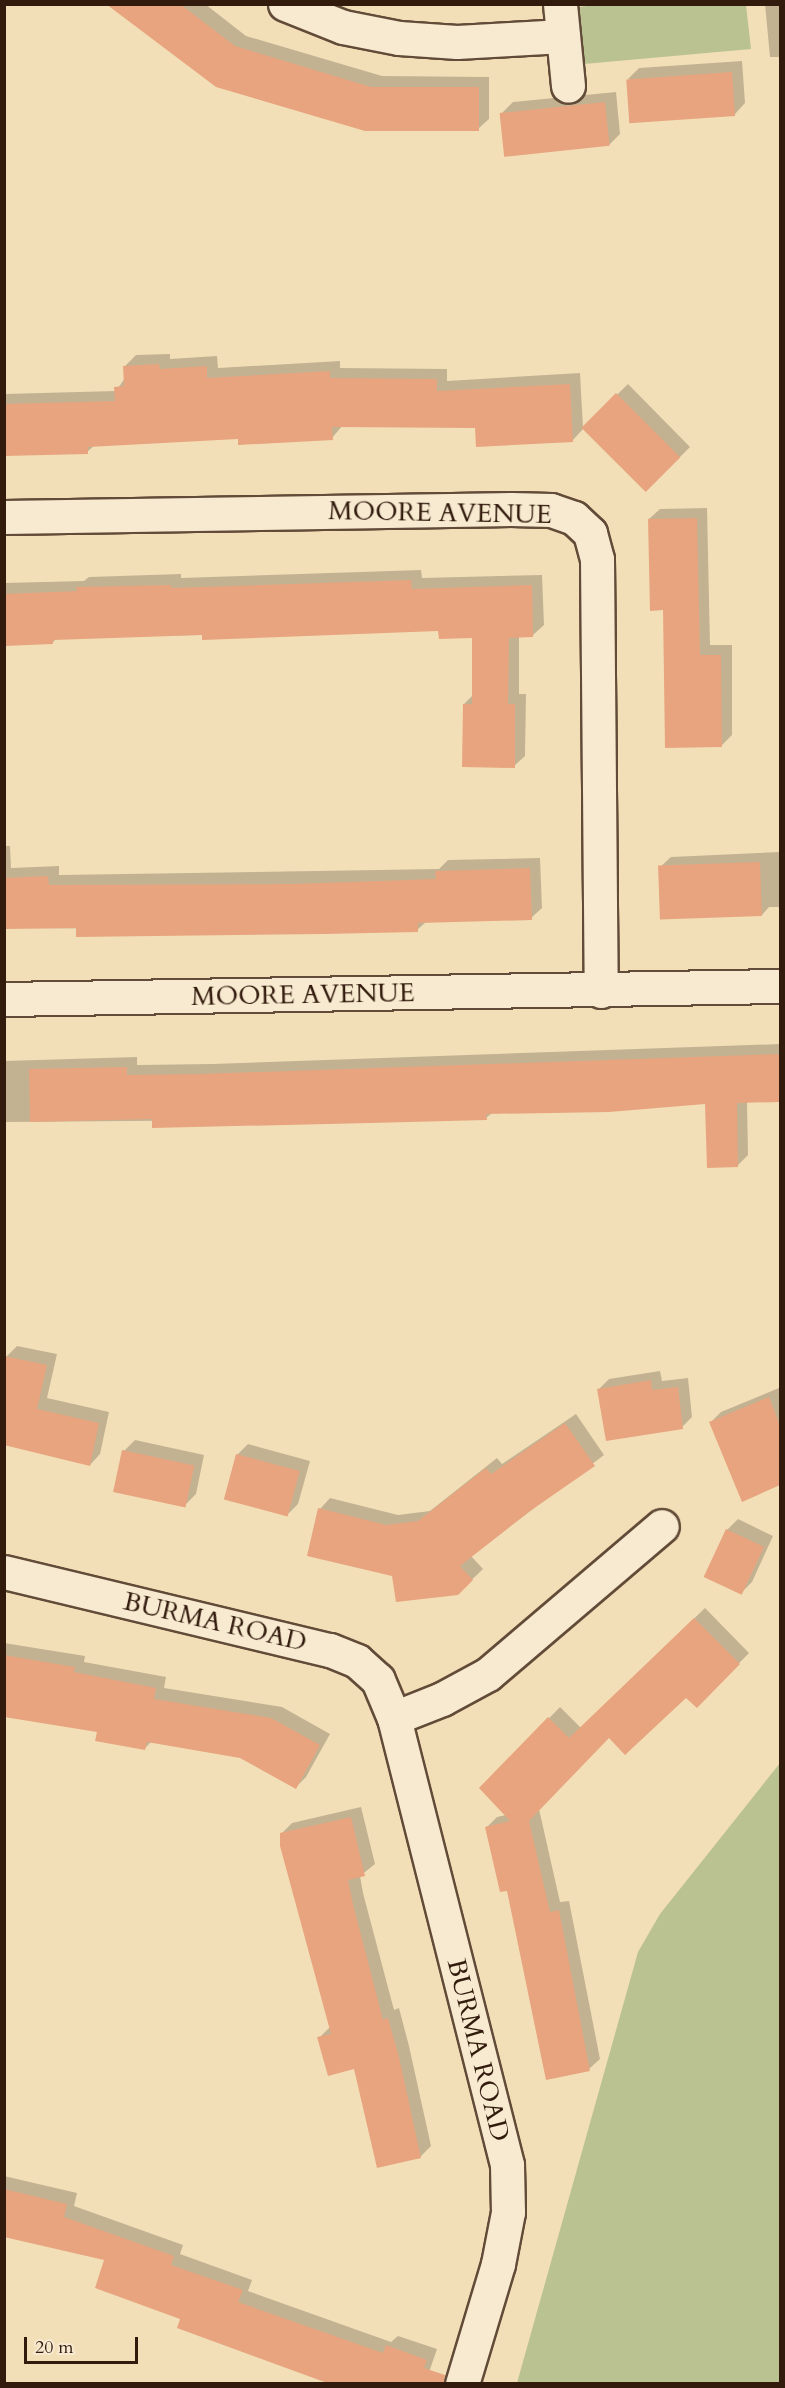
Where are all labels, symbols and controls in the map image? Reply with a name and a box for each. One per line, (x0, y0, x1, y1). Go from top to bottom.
street label: MOORE AVENUE (328, 495, 552, 531)
street label: MOORE AVENUE (191, 977, 415, 1013)
street label: BURMA ROAD (120, 1586, 310, 1658)
street label: BURMA ROAD (440, 1956, 516, 2144)
scale bar (27, 2325, 141, 2363)
text: 20 m (35, 2335, 74, 2360)

